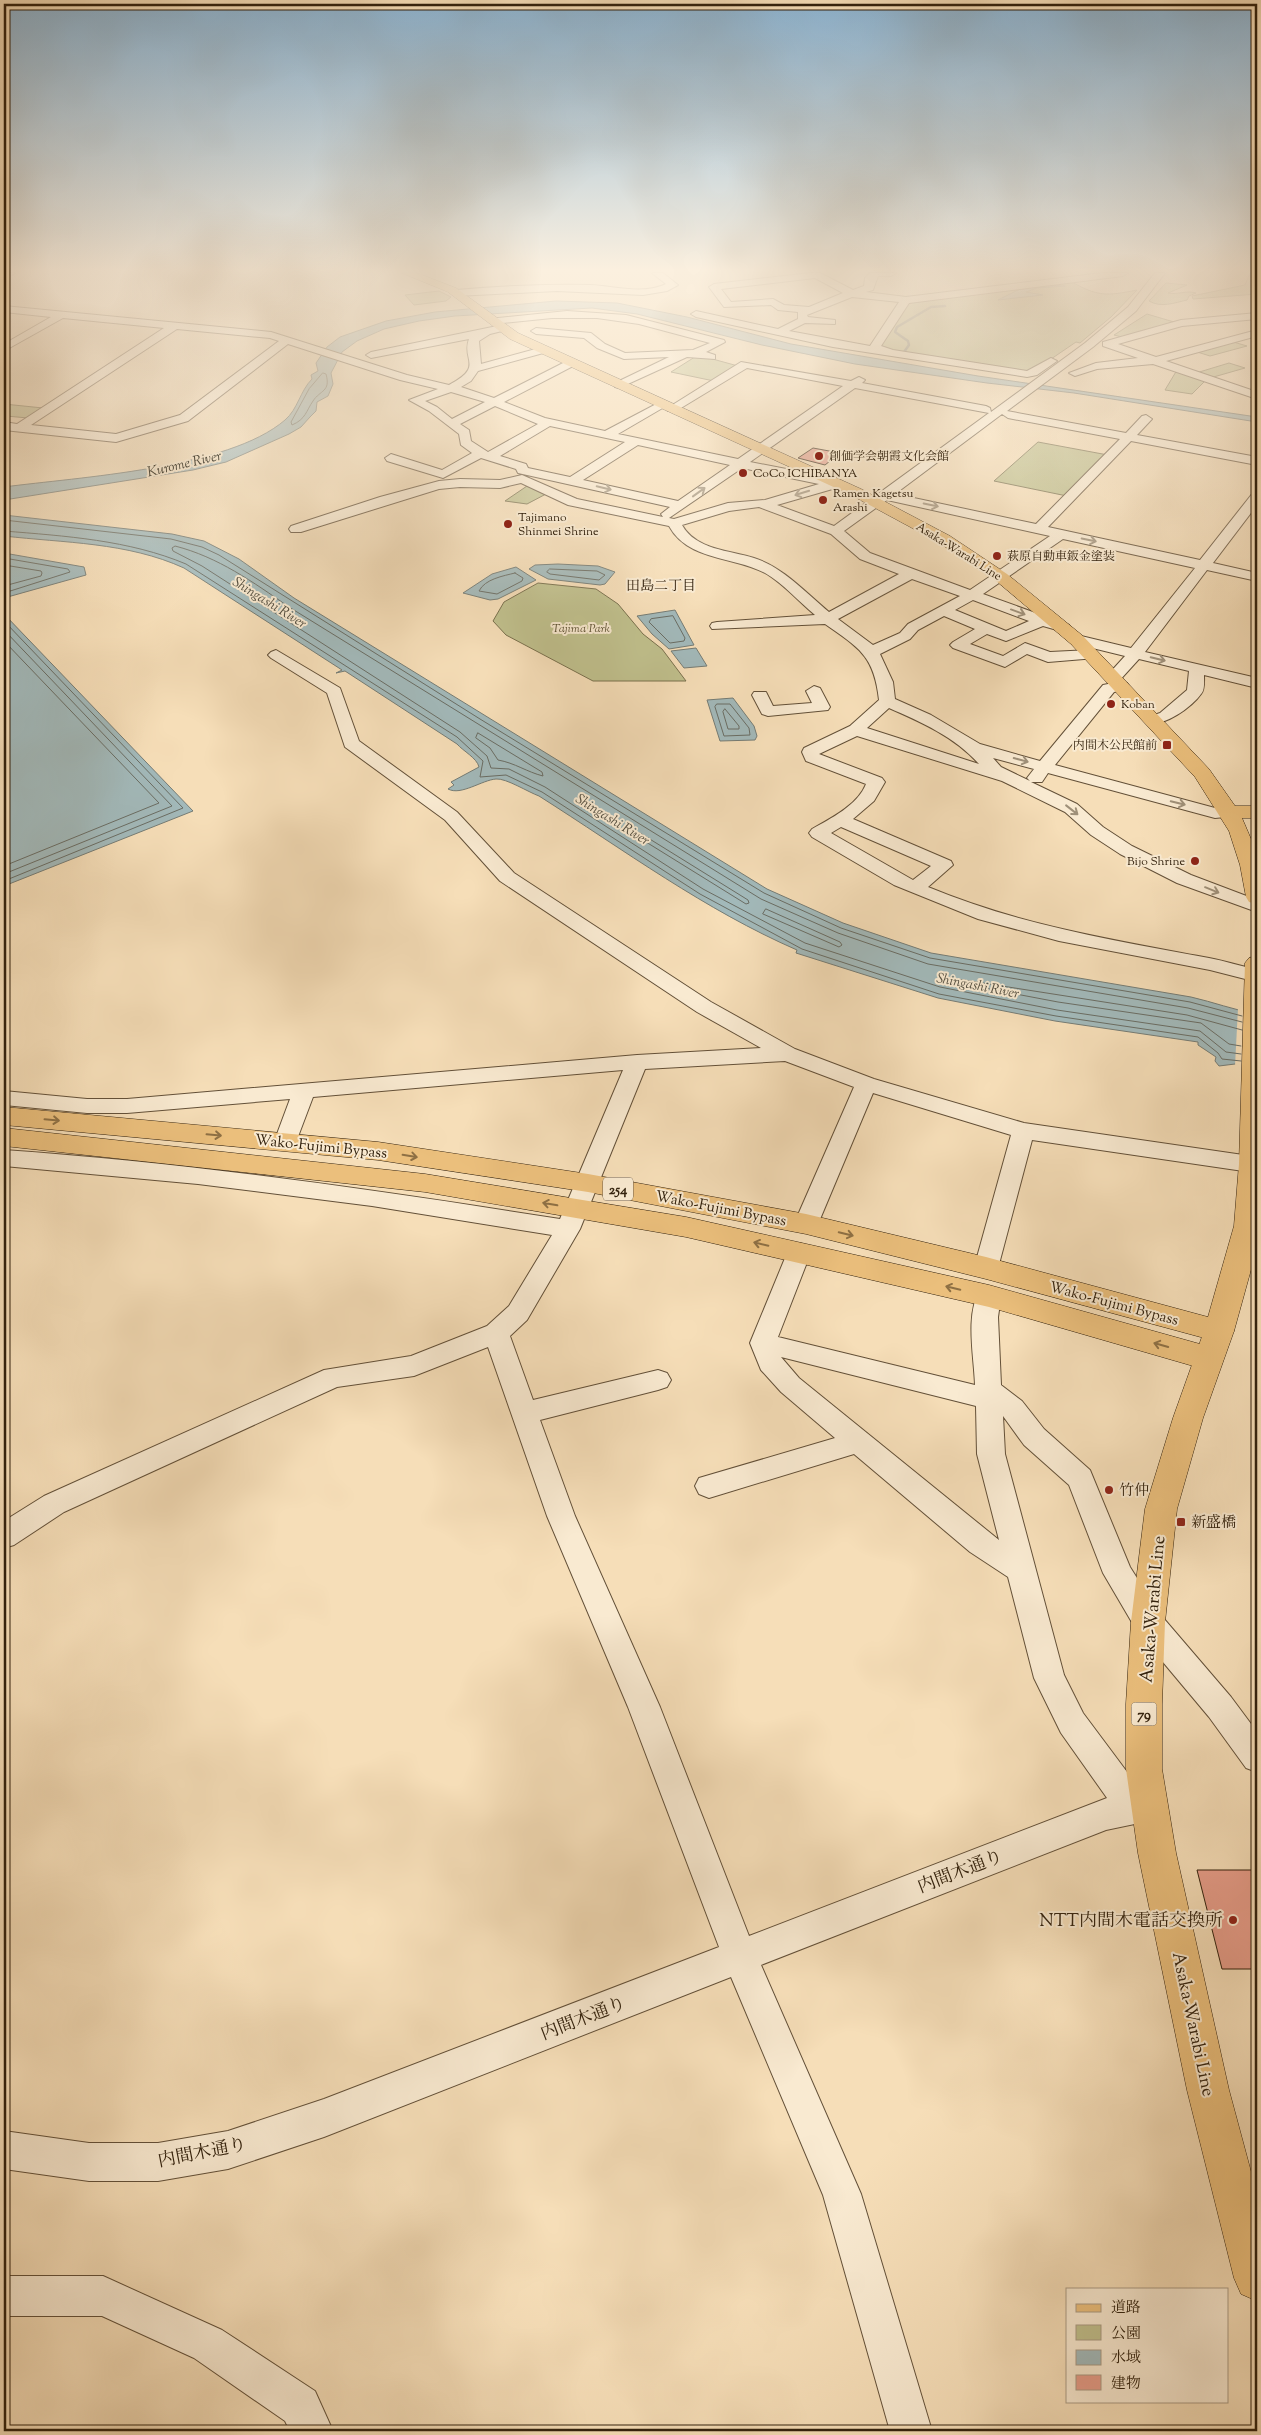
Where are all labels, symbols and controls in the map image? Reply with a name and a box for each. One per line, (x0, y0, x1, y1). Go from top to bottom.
water label: Kurome River (145, 447, 224, 483)
place label: 創価学会朝霞文化会館 (829, 448, 949, 466)
marker: 創価学会朝霞文化会館 (813, 450, 825, 462)
place label: CoCo ICHIBANYA (753, 465, 858, 483)
marker: CoCo ICHIBANYA (737, 467, 749, 479)
one-way arrow (595, 484, 611, 493)
place label: Ramen Kagetsu Arashi (833, 485, 913, 517)
one-way arrow (692, 487, 706, 497)
one-way arrow (794, 489, 810, 498)
marker: Ramen Kagetsu Arashi (817, 494, 829, 506)
one-way arrow (922, 501, 938, 511)
place label: Tajimano Shinmei Shrine (518, 509, 599, 541)
marker: Tajimano Shinmei Shrine (502, 518, 514, 530)
street label: Asaka-Warabi Line (912, 518, 1005, 586)
one-way arrow (1081, 536, 1097, 545)
place label: 萩原自動車鈑金塗装 (1007, 548, 1115, 566)
marker: 萩原自動車鈑金塗装 (991, 550, 1003, 562)
water label: Shingashi River (228, 573, 310, 634)
district label: 田島二丁目 (626, 577, 696, 597)
one-way arrow (1010, 608, 1025, 617)
park label: Tajima Park (552, 620, 611, 638)
one-way arrow (1149, 655, 1165, 664)
place label: Koban (1121, 696, 1155, 714)
marker: Koban (1105, 698, 1117, 710)
place label: 内間木公民館前 (1073, 737, 1157, 755)
marker: 内間木公民館前 (1161, 739, 1173, 751)
one-way arrow (1013, 756, 1029, 766)
water label: Shingashi River (571, 790, 653, 851)
one-way arrow (1169, 799, 1185, 808)
one-way arrow (1065, 804, 1078, 815)
place label: Bijo Shrine (1127, 853, 1185, 871)
marker: Bijo Shrine (1189, 855, 1201, 867)
one-way arrow (1204, 886, 1219, 895)
water label: Shingashi River (935, 969, 1021, 1005)
one-way arrow (44, 1115, 60, 1125)
one-way arrow (206, 1130, 222, 1140)
street label: Wako-Fujimi Bypass (254, 1130, 388, 1165)
one-way arrow (402, 1151, 418, 1161)
road number: 254 (603, 1178, 633, 1200)
street label: Wako-Fujimi Bypass (653, 1186, 788, 1232)
one-way arrow (542, 1199, 558, 1209)
one-way arrow (837, 1230, 853, 1239)
one-way arrow (753, 1238, 769, 1248)
street label: Wako-Fujimi Bypass (1047, 1277, 1181, 1332)
one-way arrow (946, 1283, 962, 1292)
one-way arrow (1153, 1339, 1169, 1349)
place label: 竹仲 (1119, 1481, 1149, 1502)
marker: 竹仲 (1103, 1484, 1115, 1496)
place label: 新盛橋 (1191, 1513, 1236, 1534)
marker: 新盛橋 (1175, 1516, 1187, 1528)
street label: Asaka-Warabi Line (1135, 1535, 1173, 1684)
road number: 79 (1132, 1702, 1156, 1726)
street label: 内間木通り (914, 1845, 1007, 1901)
place label: NTT内間木電話交換所 (1039, 1909, 1223, 1935)
marker: NTT内間木電話交換所 (1227, 1914, 1239, 1926)
street label: Asaka-Warabi Line (1164, 1950, 1220, 2099)
street label: 内間木通り (537, 1992, 630, 2048)
street label: 内間木通り (156, 2133, 249, 2175)
legend (1066, 2288, 1228, 2402)
text: 道路 (1111, 2298, 1141, 2319)
text: 公園 (1111, 2324, 1141, 2345)
text: 水域 (1111, 2348, 1141, 2369)
text: 建物 (1111, 2374, 1141, 2395)

